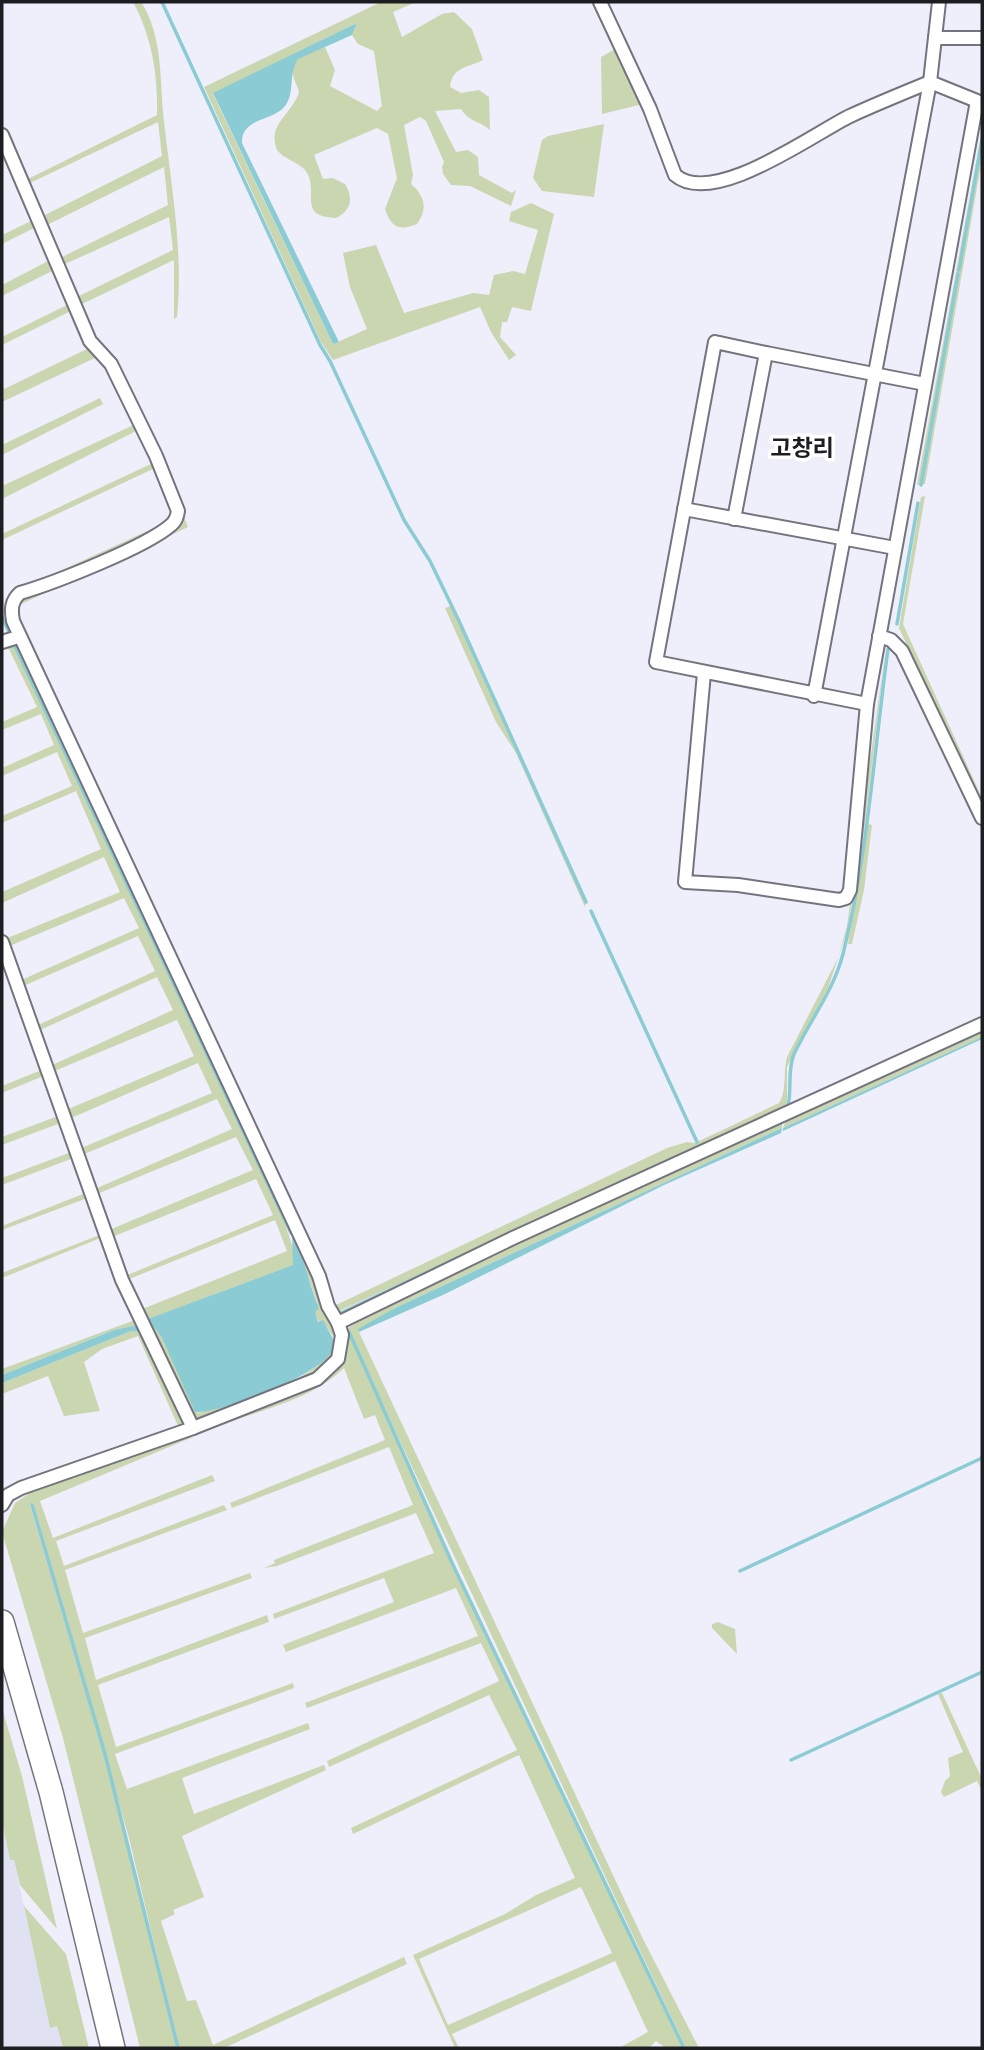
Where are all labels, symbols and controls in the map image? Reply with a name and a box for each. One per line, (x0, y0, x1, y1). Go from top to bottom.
district label: 고창리 (770, 433, 834, 462)

